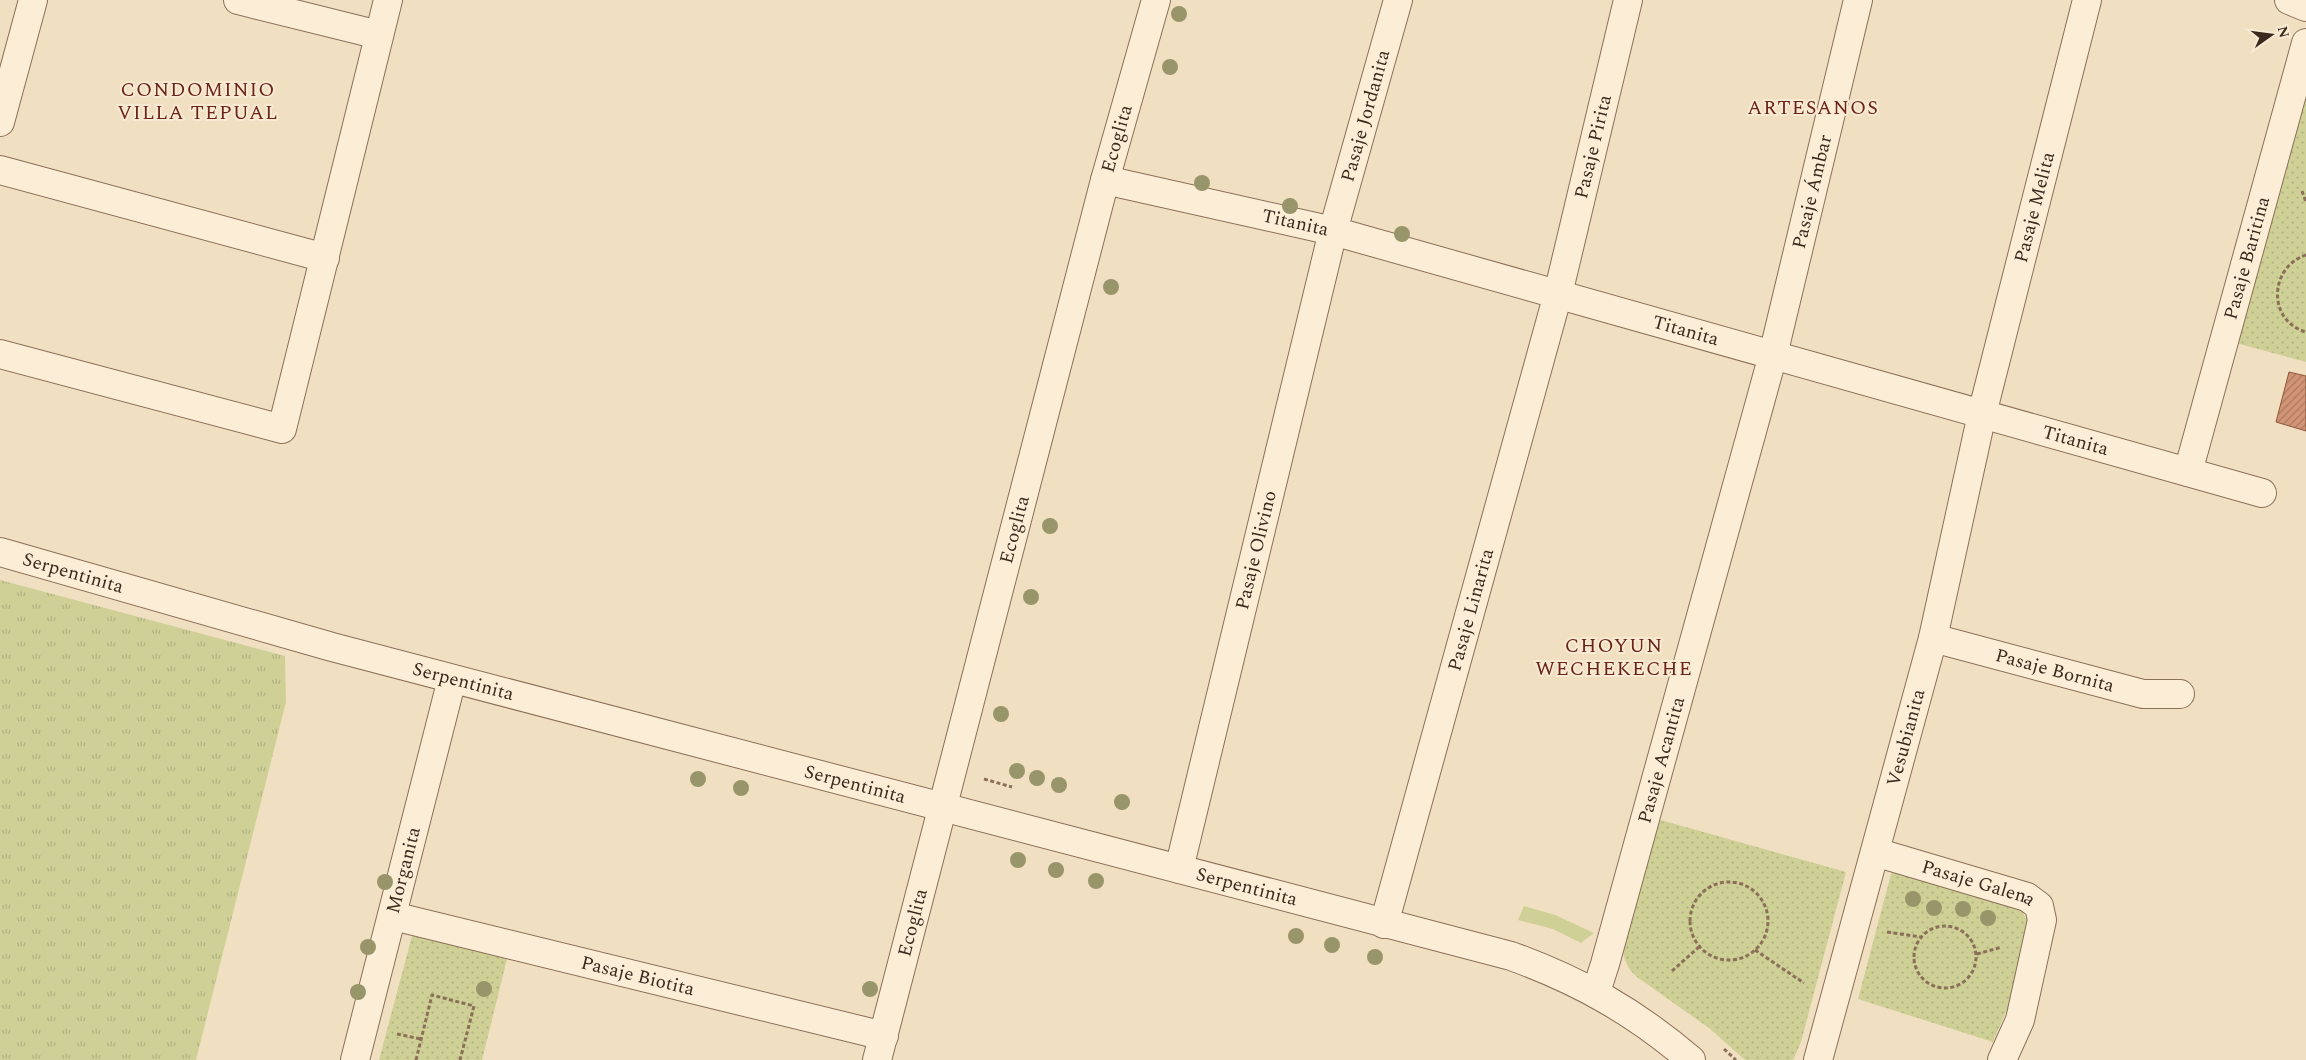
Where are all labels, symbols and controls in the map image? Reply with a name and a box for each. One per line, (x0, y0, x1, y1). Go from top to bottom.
north arrow (2246, 10, 2296, 60)
text: N (2272, 24, 2295, 40)
street label: Pasaje Jordanita (1333, 46, 1398, 185)
district label: CONDOMINIO VILLA TEPUAL (117, 75, 279, 128)
street label: Pasaje Pirita (1567, 91, 1620, 202)
district label: ARTESANOS (1747, 93, 1879, 123)
street label: Ecoglita (1093, 101, 1140, 176)
street label: Pasaje Ámbar (1784, 131, 1840, 252)
street label: Pasaje Melita (2006, 148, 2063, 266)
street label: Pasaje Baritina (2216, 192, 2278, 323)
street label: Titanita (1259, 201, 1332, 244)
street label: Titanita (1649, 307, 1723, 354)
street label: Titanita (2039, 417, 2113, 464)
street label: Pasaje Olivino (1228, 488, 1284, 613)
street label: Ecoglita (992, 492, 1037, 567)
street label: Pasaje Linarita (1440, 544, 1502, 674)
street label: Serpentinita (19, 545, 128, 601)
district label: CHOYUN WECHEKECHE (1535, 631, 1693, 684)
street label: Pasaje Bornita (1992, 641, 2118, 700)
street label: Serpentinita (409, 654, 518, 709)
street label: Vesubianita (1879, 685, 1933, 790)
street label: Pasaje Acantita (1630, 693, 1693, 827)
street label: Serpentinita (801, 757, 910, 811)
street label: Morganita (378, 823, 428, 917)
street label: Pasaje Galena (1918, 852, 2043, 914)
street label: Serpentinita (1193, 860, 1301, 914)
street label: Ecoglita (890, 885, 936, 960)
street label: Pasaje Biotita (578, 948, 698, 1004)

